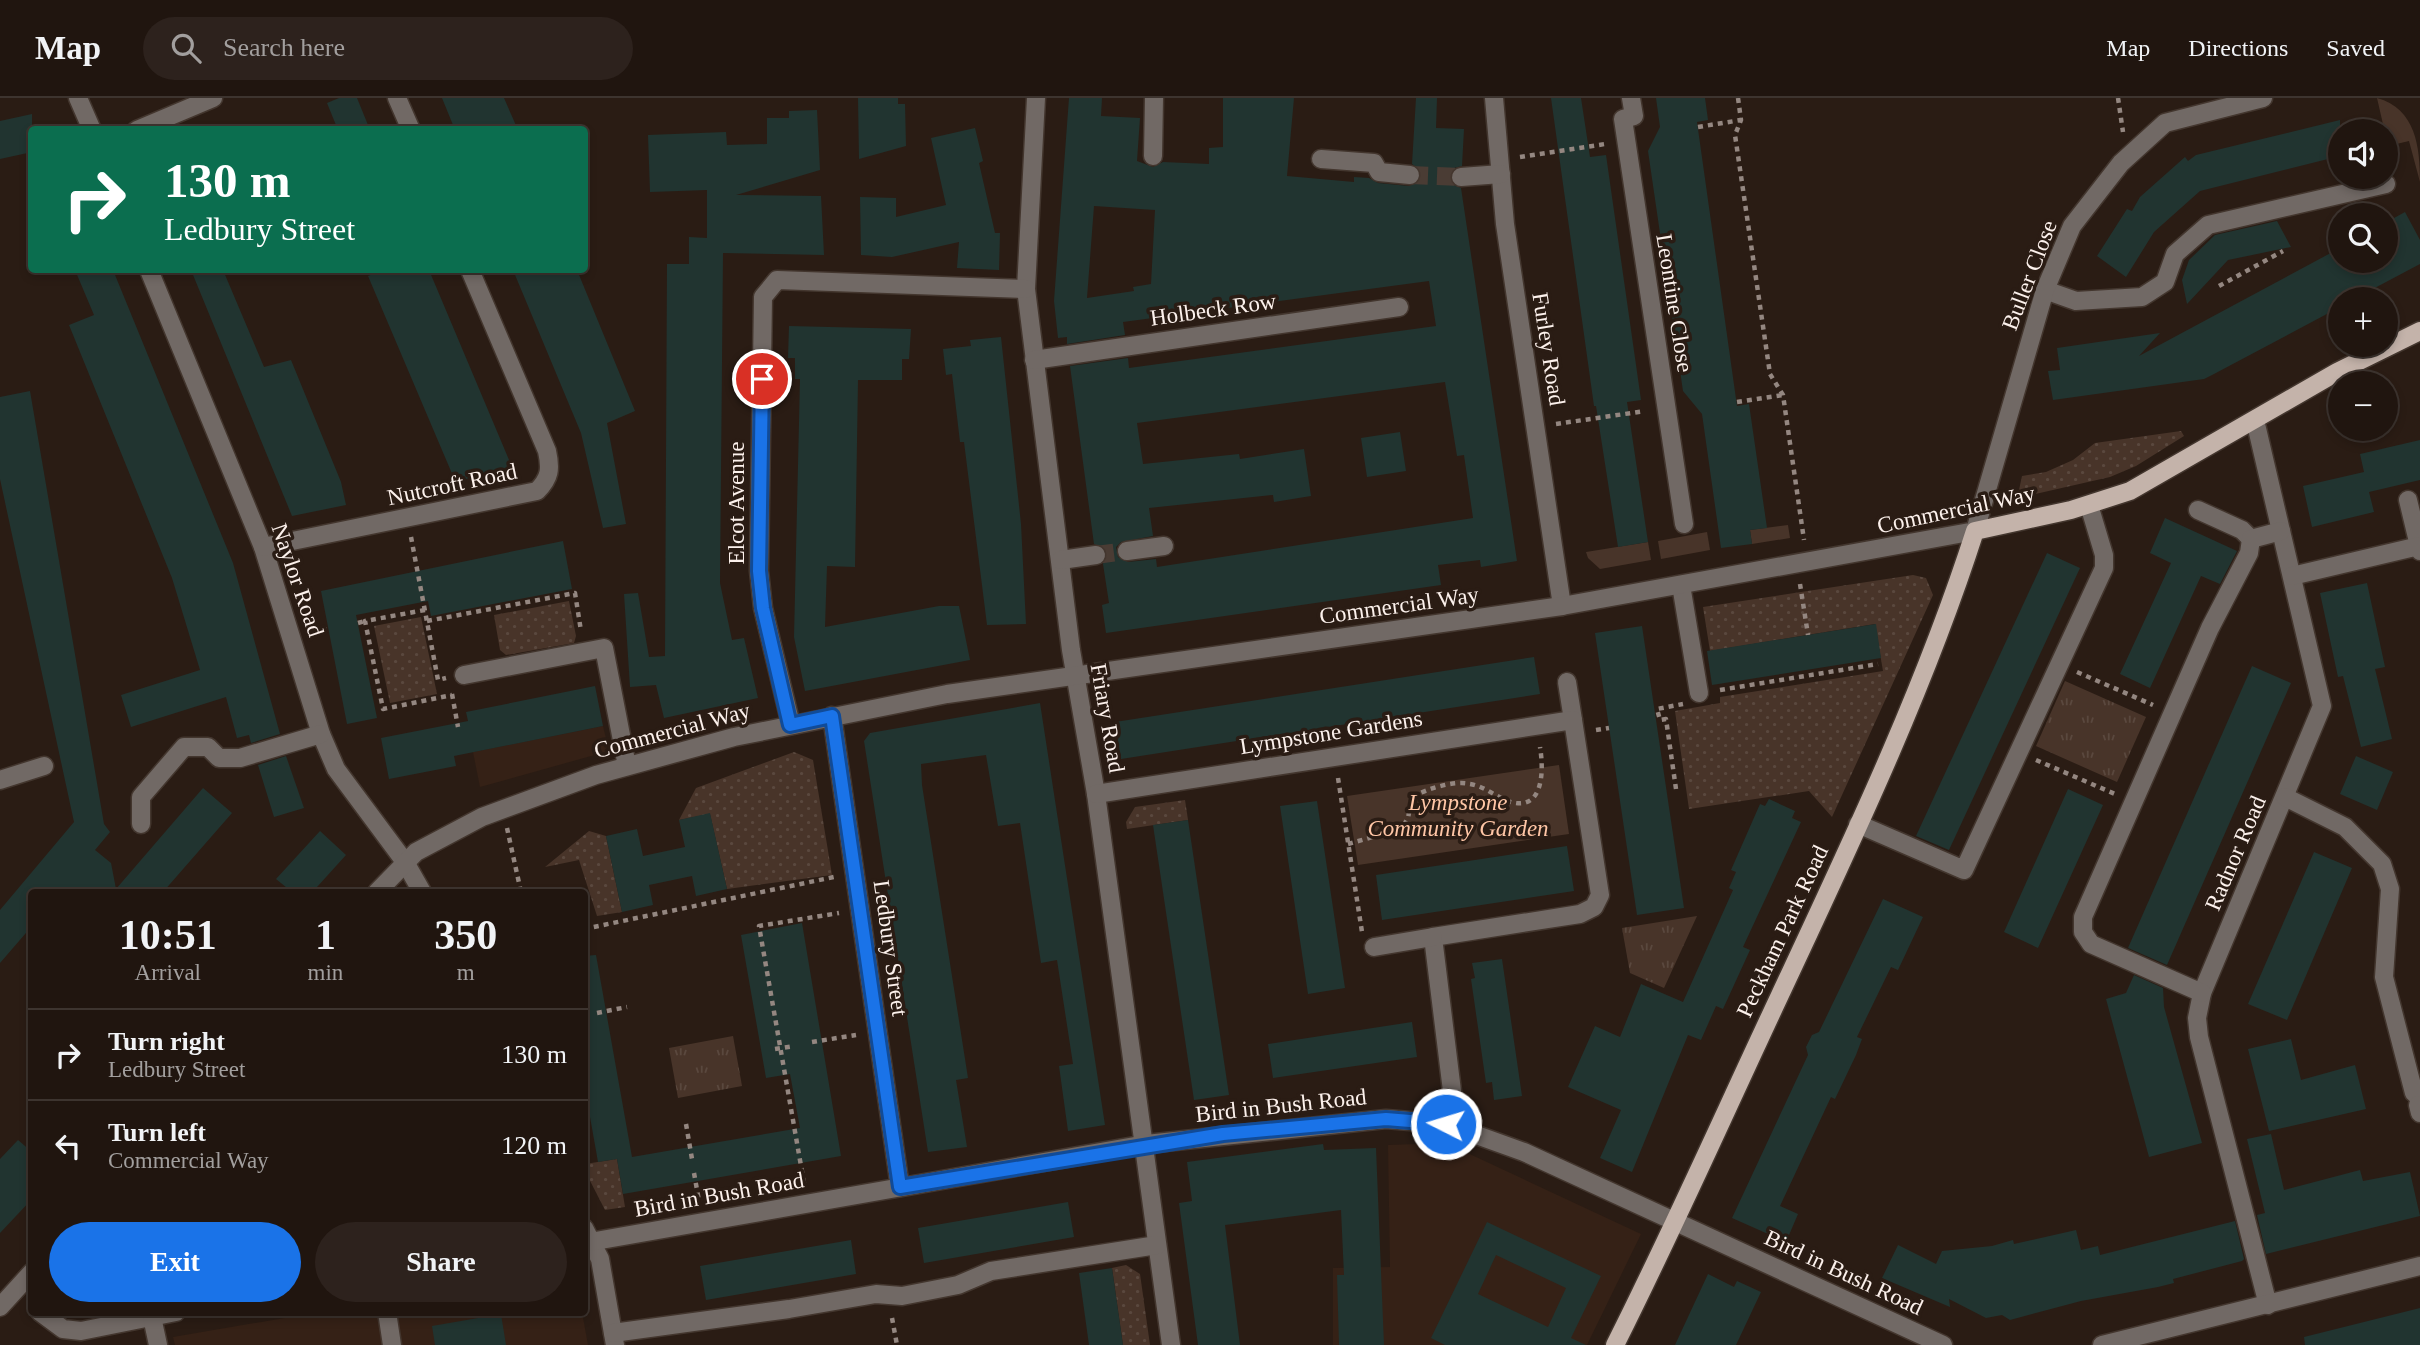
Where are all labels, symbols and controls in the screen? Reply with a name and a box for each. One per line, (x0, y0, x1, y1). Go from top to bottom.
search box (143, 17, 633, 80)
icon: search (167, 29, 205, 67)
text: Map (35, 30, 101, 66)
text: Search here (223, 33, 345, 62)
text: Map (2106, 35, 2150, 61)
text: Directions (2188, 35, 2288, 61)
text: Saved (2326, 35, 2385, 61)
map controls (2328, 119, 2398, 441)
button: sound (2328, 119, 2398, 189)
text: 130 m (164, 153, 291, 208)
icon: right (49, 154, 140, 245)
button: search (2328, 203, 2398, 273)
text: Ledbury Street (164, 211, 355, 247)
street label: Buller Close (1997, 217, 2062, 334)
street label: Leontine Close (1651, 232, 1698, 374)
button: + (2328, 287, 2398, 357)
street label: Holbeck Row (1148, 288, 1278, 331)
street label: Furley Road (1527, 291, 1570, 408)
pin (732, 349, 792, 409)
icon: arrive (743, 360, 781, 398)
button: − (2328, 371, 2398, 441)
street label: Elcot Avenue (724, 442, 749, 564)
street label: Nutcroft Road (385, 458, 520, 510)
street label: Commercial Way (1875, 480, 2038, 538)
street label: Naylor Road (266, 520, 329, 641)
street label: Commercial Way (1318, 582, 1481, 629)
street label: Friary Road (1086, 661, 1129, 775)
street label: Commercial Way (591, 697, 753, 763)
street label: Lympstone Gardens (1238, 706, 1424, 759)
park label: Lympstone Community Garden (1367, 790, 1549, 841)
street label: Radnor Road (2200, 792, 2271, 914)
street label: Peckham Park Road (1732, 841, 1833, 1021)
street label: Ledbury Street (869, 878, 913, 1018)
text: 10:51 (119, 912, 217, 958)
text: 1 (315, 912, 336, 958)
text: 350 (434, 912, 497, 958)
text: Arrival (135, 960, 201, 985)
text: min (308, 960, 343, 985)
text: m (457, 960, 475, 985)
text: Turn right (108, 1027, 225, 1056)
icon: right (49, 1036, 87, 1074)
text: 130 m (501, 1040, 567, 1069)
text: Ledbury Street (108, 1057, 245, 1082)
street label: Bird in Bush Road (1194, 1084, 1368, 1127)
position arrow (1409, 1087, 1483, 1161)
text: Turn left (108, 1118, 206, 1147)
icon: left (49, 1127, 87, 1165)
text: 120 m (501, 1131, 567, 1160)
text: Commercial Way (108, 1148, 269, 1173)
street label: Bird in Bush Road (632, 1167, 806, 1222)
button: Exit (49, 1222, 301, 1302)
button: Share (315, 1222, 567, 1302)
street label: Bird in Bush Road (1761, 1225, 1927, 1320)

